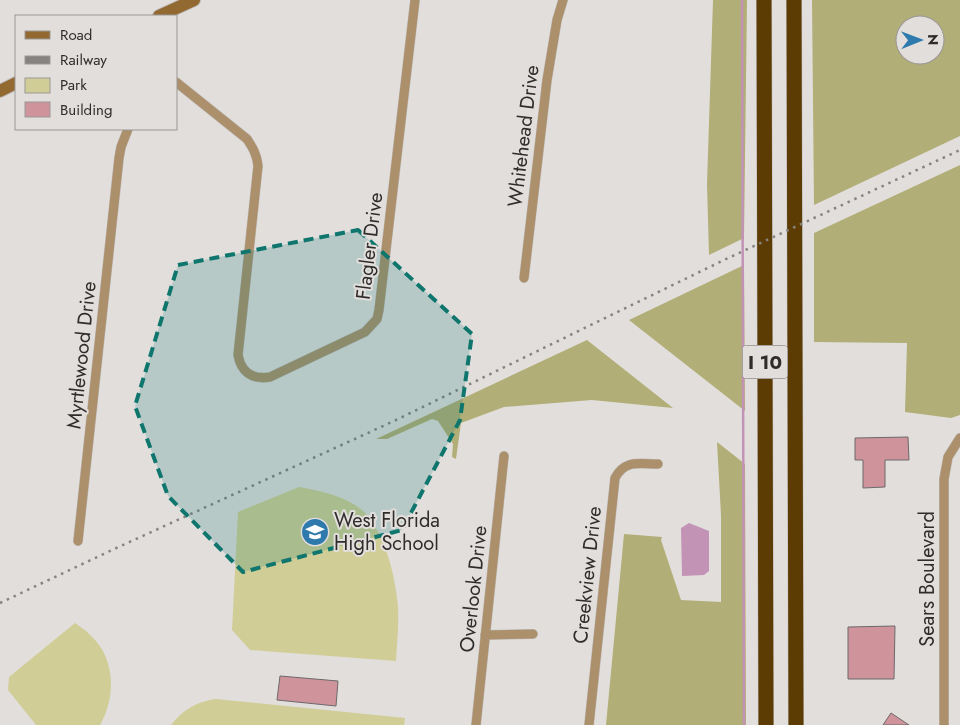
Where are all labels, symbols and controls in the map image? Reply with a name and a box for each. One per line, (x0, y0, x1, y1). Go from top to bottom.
legend (15, 15, 178, 130)
north arrow (895, 15, 945, 65)
text: Road (60, 24, 92, 46)
text: N (923, 34, 943, 46)
text: Railway (60, 49, 107, 71)
street label: Whitehead Drive (500, 63, 547, 209)
text: Park (60, 74, 87, 96)
text: Building (60, 99, 112, 121)
street label: Flagler Drive (349, 191, 390, 301)
street label: Myrtlewood Drive (59, 280, 104, 430)
road number: I 10 (742, 346, 788, 378)
street label: Creekview Drive (566, 505, 609, 645)
place label: West Florida High School (334, 506, 440, 558)
street label: Sears Boulevard (913, 511, 942, 647)
school or university icon: West Florida High School (300, 517, 330, 547)
street label: Overlook Drive (452, 524, 495, 654)

